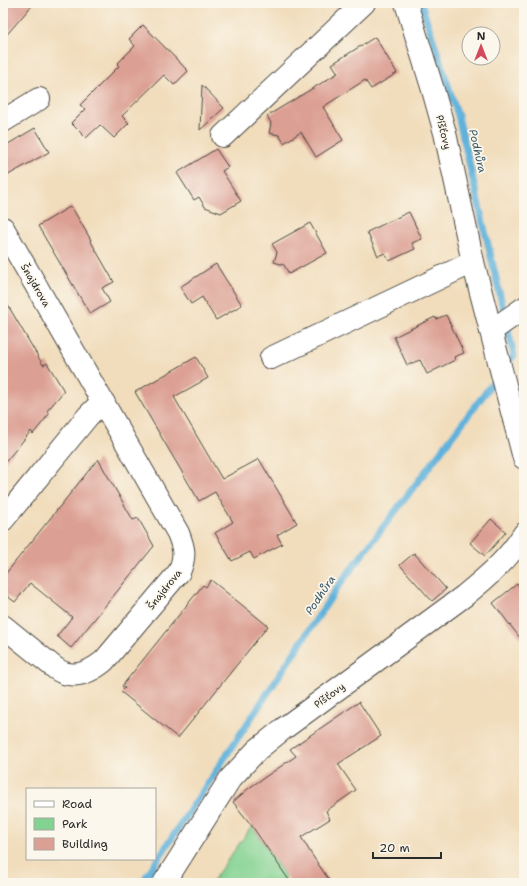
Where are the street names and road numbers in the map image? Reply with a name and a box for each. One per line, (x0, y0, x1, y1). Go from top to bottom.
street label: Píšťovy (433, 114, 454, 151)
street label: Šnajdrova (18, 261, 54, 310)
street label: Šnajdrova (144, 566, 185, 612)
street label: Píšťovy (311, 680, 347, 711)

